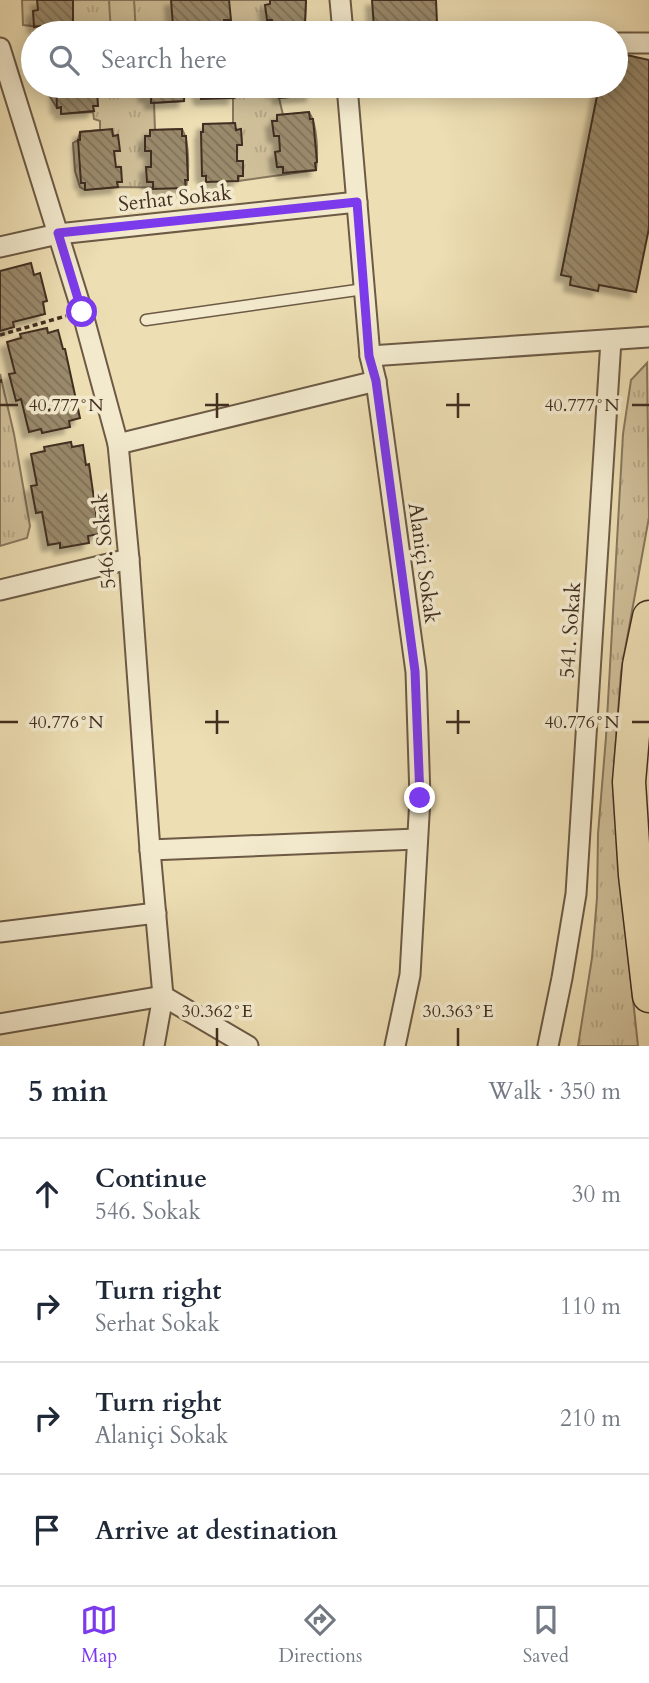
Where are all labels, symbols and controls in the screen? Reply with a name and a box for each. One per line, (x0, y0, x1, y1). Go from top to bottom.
search box (21, 21, 628, 98)
icon: search (45, 41, 83, 79)
text: Search here (101, 42, 227, 77)
street label: Serhat Sokak (117, 178, 234, 219)
route start (66, 296, 97, 327)
text: 40.777°N (28, 393, 104, 418)
text: 40.777°N (544, 393, 620, 418)
street label: 546. Sokak (86, 491, 123, 590)
street label: Alaniçi Sokak (401, 501, 446, 626)
street label: 541. Sokak (553, 580, 588, 679)
text: 40.776°N (28, 710, 104, 735)
text: 40.776°N (544, 710, 620, 735)
route end (404, 782, 435, 813)
text: 30.362°E (182, 999, 253, 1024)
text: 30.363°E (423, 999, 494, 1024)
text: 5 min (28, 1071, 108, 1112)
text: Walk · 350 m (488, 1076, 621, 1107)
text: Continue (95, 1161, 207, 1196)
icon: ahead (28, 1175, 66, 1213)
text: 30 m (572, 1179, 621, 1210)
text: 546. Sokak (95, 1196, 201, 1227)
text: Turn right (95, 1273, 222, 1308)
icon: right (28, 1287, 66, 1325)
text: 110 m (560, 1291, 621, 1322)
text: Serhat Sokak (95, 1308, 220, 1339)
text: Turn right (95, 1385, 222, 1420)
icon: right (28, 1399, 66, 1437)
text: 210 m (560, 1403, 621, 1434)
text: Alaniçi Sokak (95, 1420, 228, 1451)
icon: arrive (28, 1511, 66, 1549)
text: Arrive at destination (95, 1513, 338, 1548)
tab: Map (80, 1601, 118, 1669)
tab: Directions (279, 1601, 362, 1669)
tab: Saved (523, 1601, 569, 1669)

